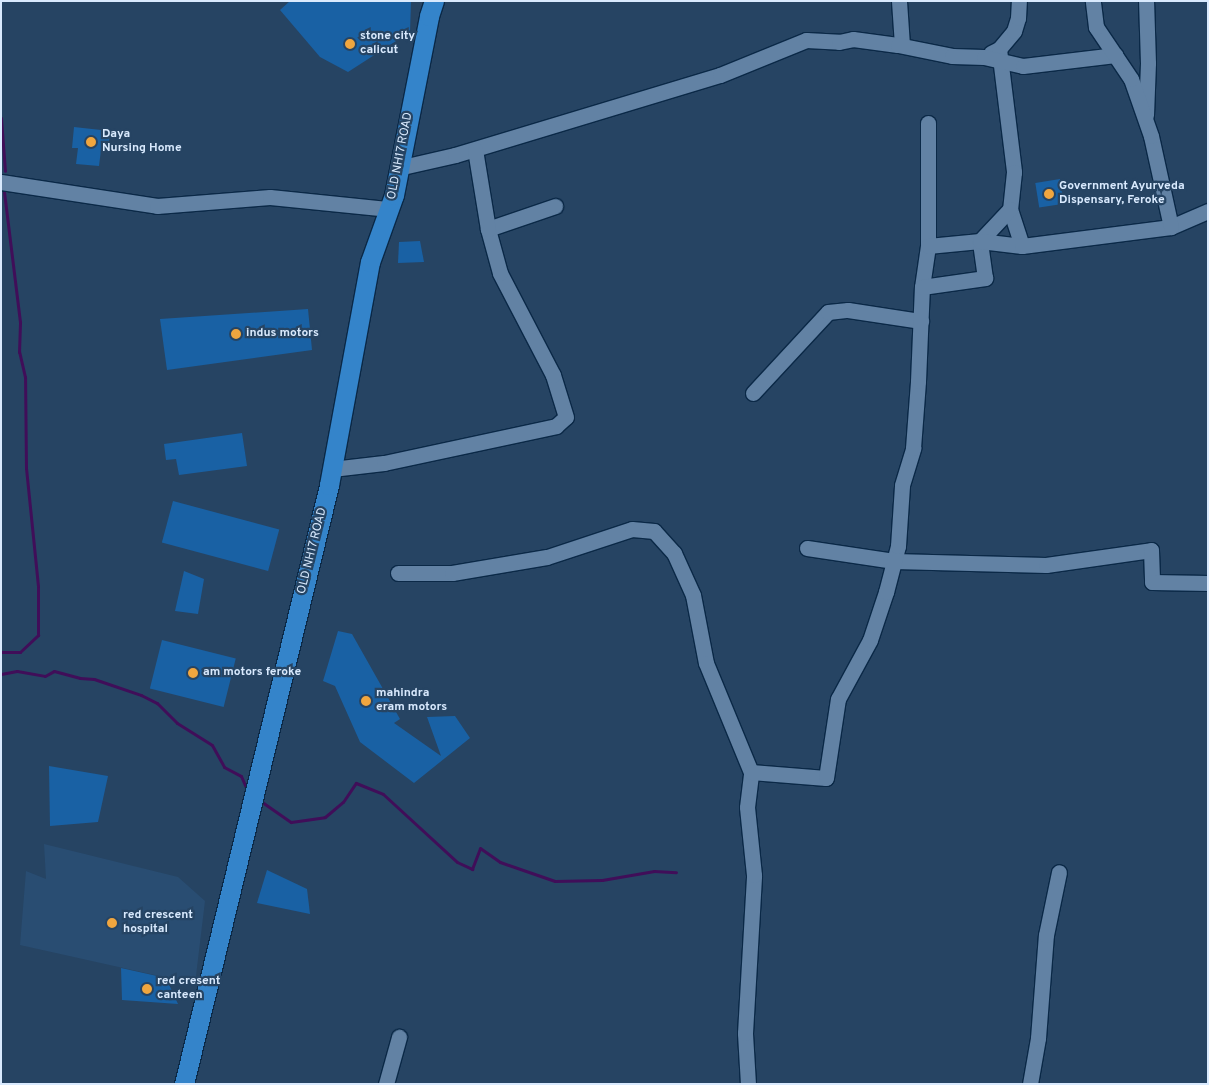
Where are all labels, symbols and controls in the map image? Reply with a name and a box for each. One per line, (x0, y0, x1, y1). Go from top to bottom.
place label: stone city calicut (360, 30, 415, 58)
marker: stone city calicut (344, 38, 356, 50)
street label: OLD NH17 ROAD (385, 111, 417, 201)
place label: Daya Nursing Home (102, 128, 182, 156)
marker: Daya Nursing Home (84, 135, 98, 149)
place label: Government Ayurveda Dispensary, Feroke (1059, 180, 1185, 208)
marker: Government Ayurveda Dispensary, Feroke (1043, 188, 1055, 200)
place label: indus motors (246, 327, 319, 341)
marker: indus motors (230, 328, 242, 340)
street label: OLD NH17 ROAD (295, 506, 331, 596)
place label: am motors feroke (203, 666, 301, 680)
marker: am motors feroke (187, 667, 199, 679)
place label: mahindra eram motors (376, 687, 447, 715)
marker: mahindra eram motors (360, 695, 372, 707)
place label: red crescent hospital (123, 909, 193, 937)
marker: red crescent hospital (105, 916, 119, 930)
place label: red cresent canteen (157, 975, 220, 1003)
marker: red cresent canteen (141, 983, 153, 995)

